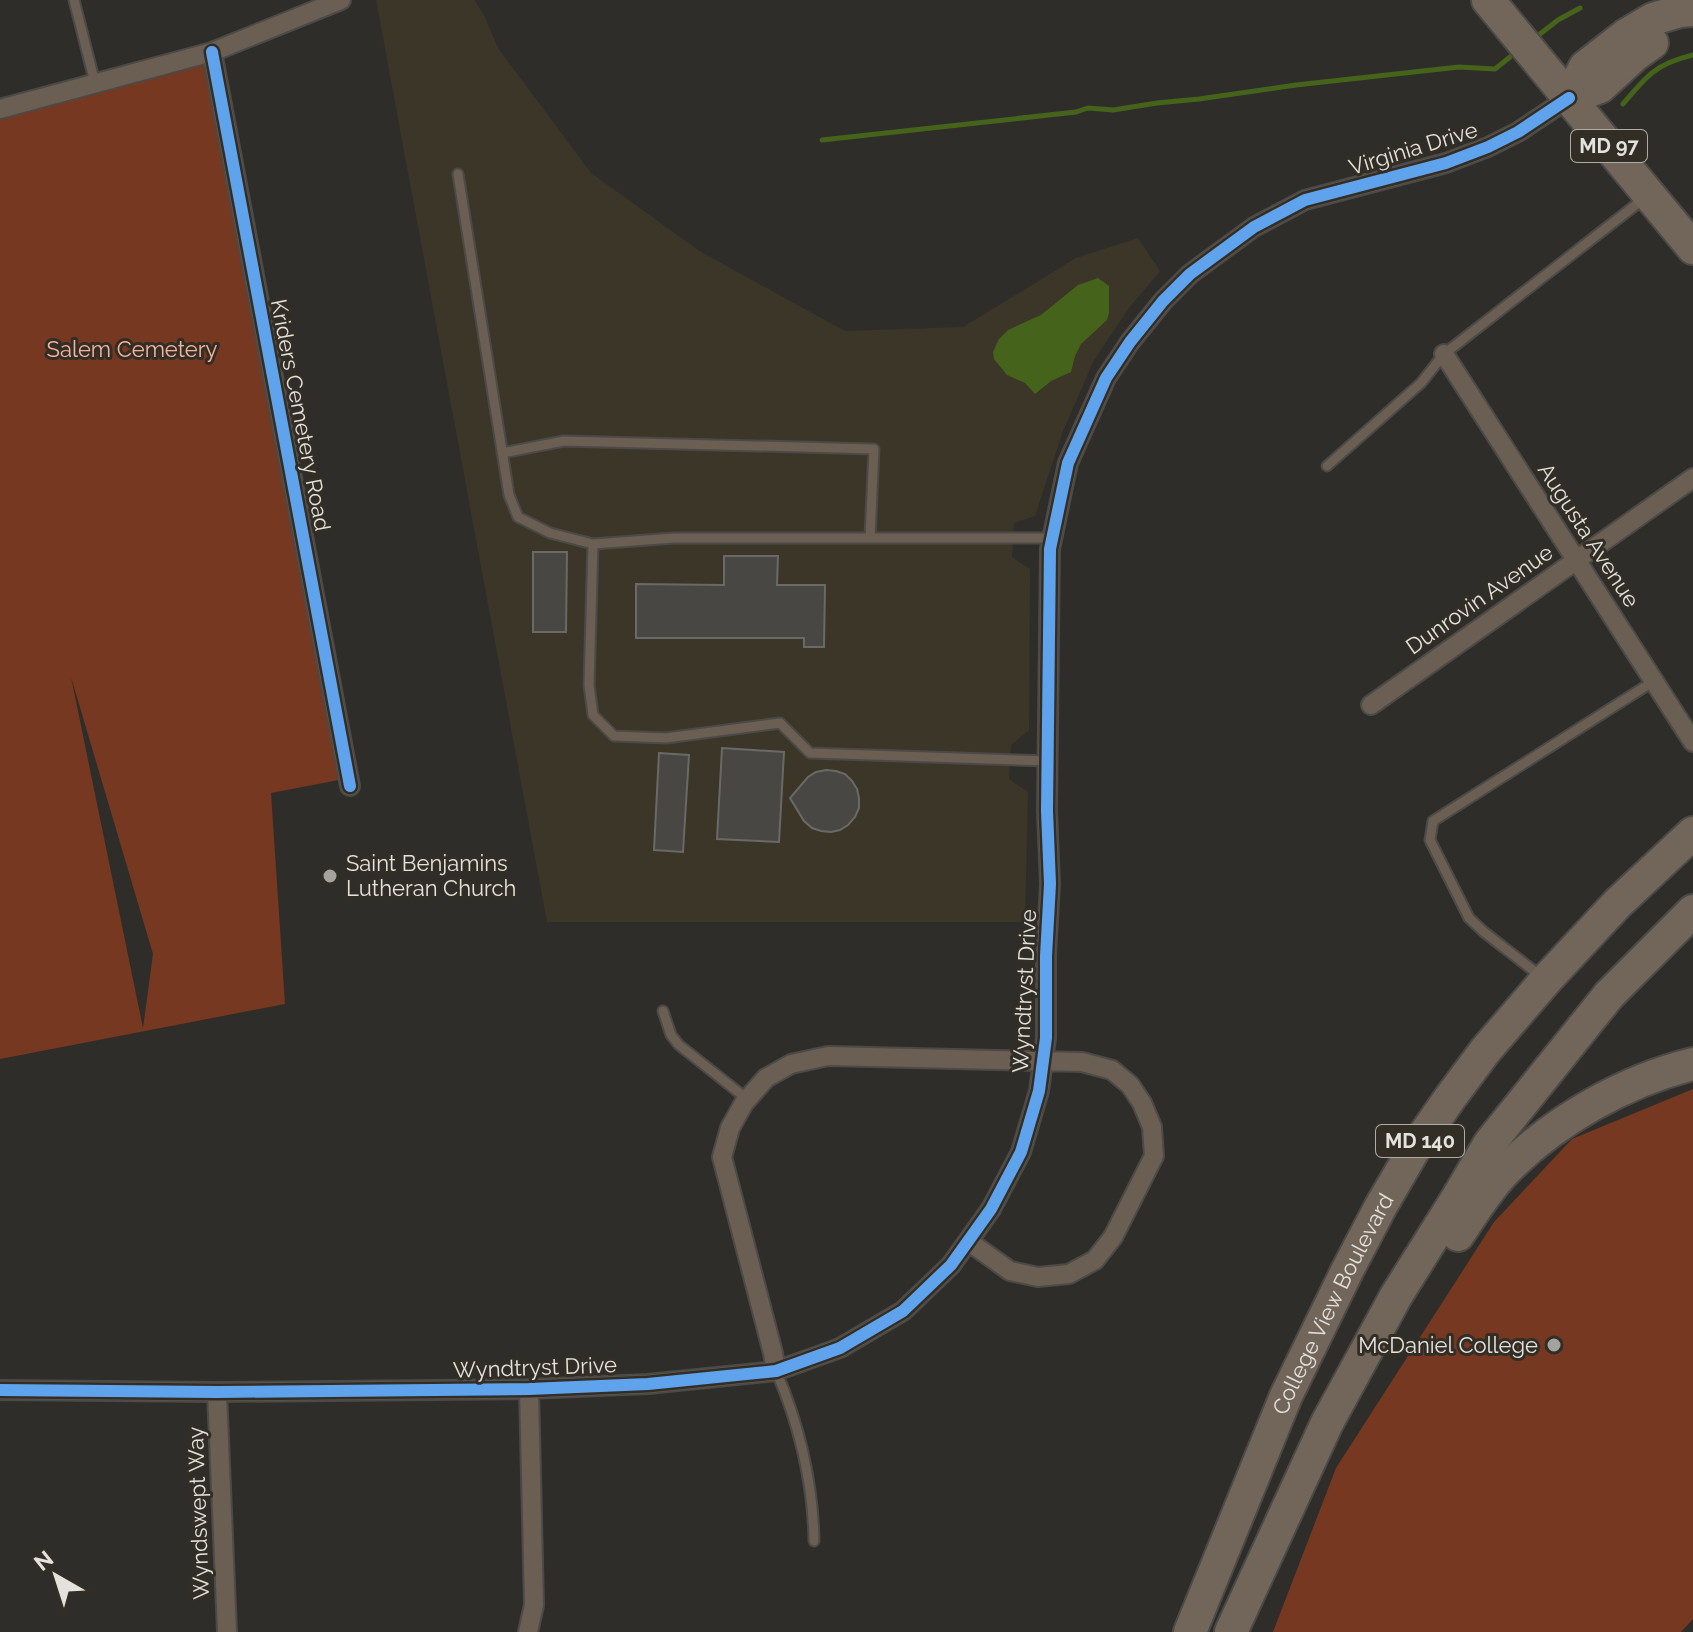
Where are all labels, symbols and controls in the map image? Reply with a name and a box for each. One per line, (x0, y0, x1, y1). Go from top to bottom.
street label: Virginia Drive (1345, 116, 1481, 180)
road number: MD 97 (1571, 130, 1647, 162)
street label: Kriders Cemetery Road (266, 297, 336, 533)
park label: Salem Cemetery (47, 336, 217, 362)
street label: Augusta Avenue (1533, 458, 1645, 612)
street label: Dunrovin Avenue (1401, 539, 1557, 659)
place label: Saint Benjamins Lutheran Church (346, 850, 516, 901)
marker: Saint Benjamins Lutheran Church (321, 867, 339, 885)
street label: Wyndtryst Drive (1007, 908, 1041, 1074)
road number: MD 140 (1376, 1125, 1464, 1157)
street label: College View Boulevard (1267, 1189, 1399, 1418)
place label: McDaniel College (1358, 1332, 1538, 1358)
marker: McDaniel College (1545, 1336, 1563, 1354)
street label: Wyndtryst Drive (453, 1351, 617, 1383)
street label: Wyndswept Way (182, 1426, 214, 1600)
north arrow (16, 1536, 96, 1616)
text: N (29, 1545, 58, 1576)

